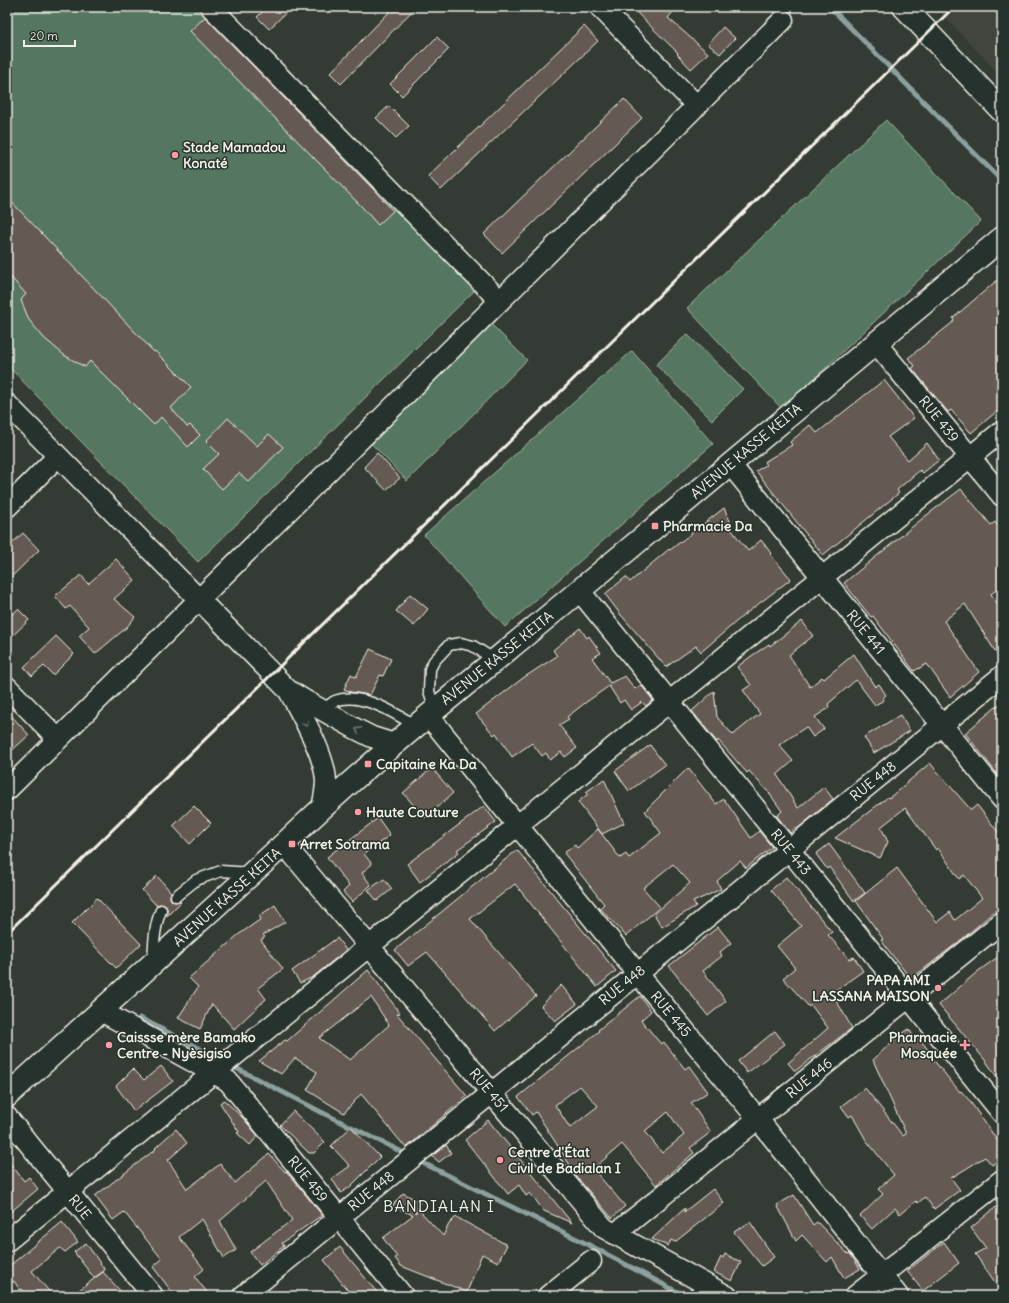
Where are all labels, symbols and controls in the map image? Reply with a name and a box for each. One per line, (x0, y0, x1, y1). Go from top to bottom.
scale bar (24, 22, 75, 48)
text: 20 m (30, 28, 58, 43)
place label: Stade Mamadou Konaté (183, 138, 286, 172)
marker: Stade Mamadou Konaté (170, 150, 180, 160)
street label: RUE 439 (915, 392, 963, 446)
street label: AVENUE KASSE KEITA (687, 399, 805, 503)
place label: Pharmacie Da (663, 517, 752, 535)
marker: Pharmacie Da (650, 521, 660, 531)
street label: RUE 441 (843, 606, 889, 658)
street label: AVENUE KASSE KEITA (437, 607, 557, 709)
one-way arrow (301, 720, 309, 727)
one-way arrow (355, 728, 362, 735)
place label: Capitaine Ka Da (376, 755, 477, 773)
street label: RUE 448 (846, 757, 900, 805)
marker: Capitaine Ka Da (363, 759, 373, 769)
place label: Haute Couture (366, 803, 459, 821)
marker: Haute Couture (353, 807, 363, 817)
street label: RUE 443 (767, 825, 815, 879)
place label: Arret Sotrama (300, 835, 390, 853)
marker: Arret Sotrama (287, 839, 297, 849)
street label: AVENUE KASSE KEITA (169, 844, 285, 950)
street label: RUE 448 (595, 961, 649, 1009)
place label: PAPA AMI LASSANA MAISON (812, 971, 930, 1005)
marker: PAPA AMI LASSANA MAISON (933, 983, 943, 993)
street label: RUE 445 (647, 987, 695, 1041)
place label: Caissse mère Bamako Centre - Nyèsigiso (117, 1028, 256, 1062)
place label: Pharmacie Mosquée (889, 1028, 957, 1062)
marker: Caissse mère Bamako Centre - Nyèsigiso (104, 1040, 114, 1050)
marker: Pharmacie Mosquée (960, 1040, 970, 1050)
street label: RUE 446 (782, 1054, 836, 1102)
street label: RUE 451 (465, 1064, 513, 1116)
place label: Centre d'État Civil de Badialan I (508, 1143, 621, 1177)
street label: RUE 459 (284, 1152, 332, 1206)
marker: Centre d'État Civil de Badialan I (495, 1155, 505, 1165)
street label: RUE 448 (344, 1167, 398, 1215)
street label: RUE (65, 1191, 95, 1223)
district label: BANDIALAN I (383, 1196, 495, 1216)

